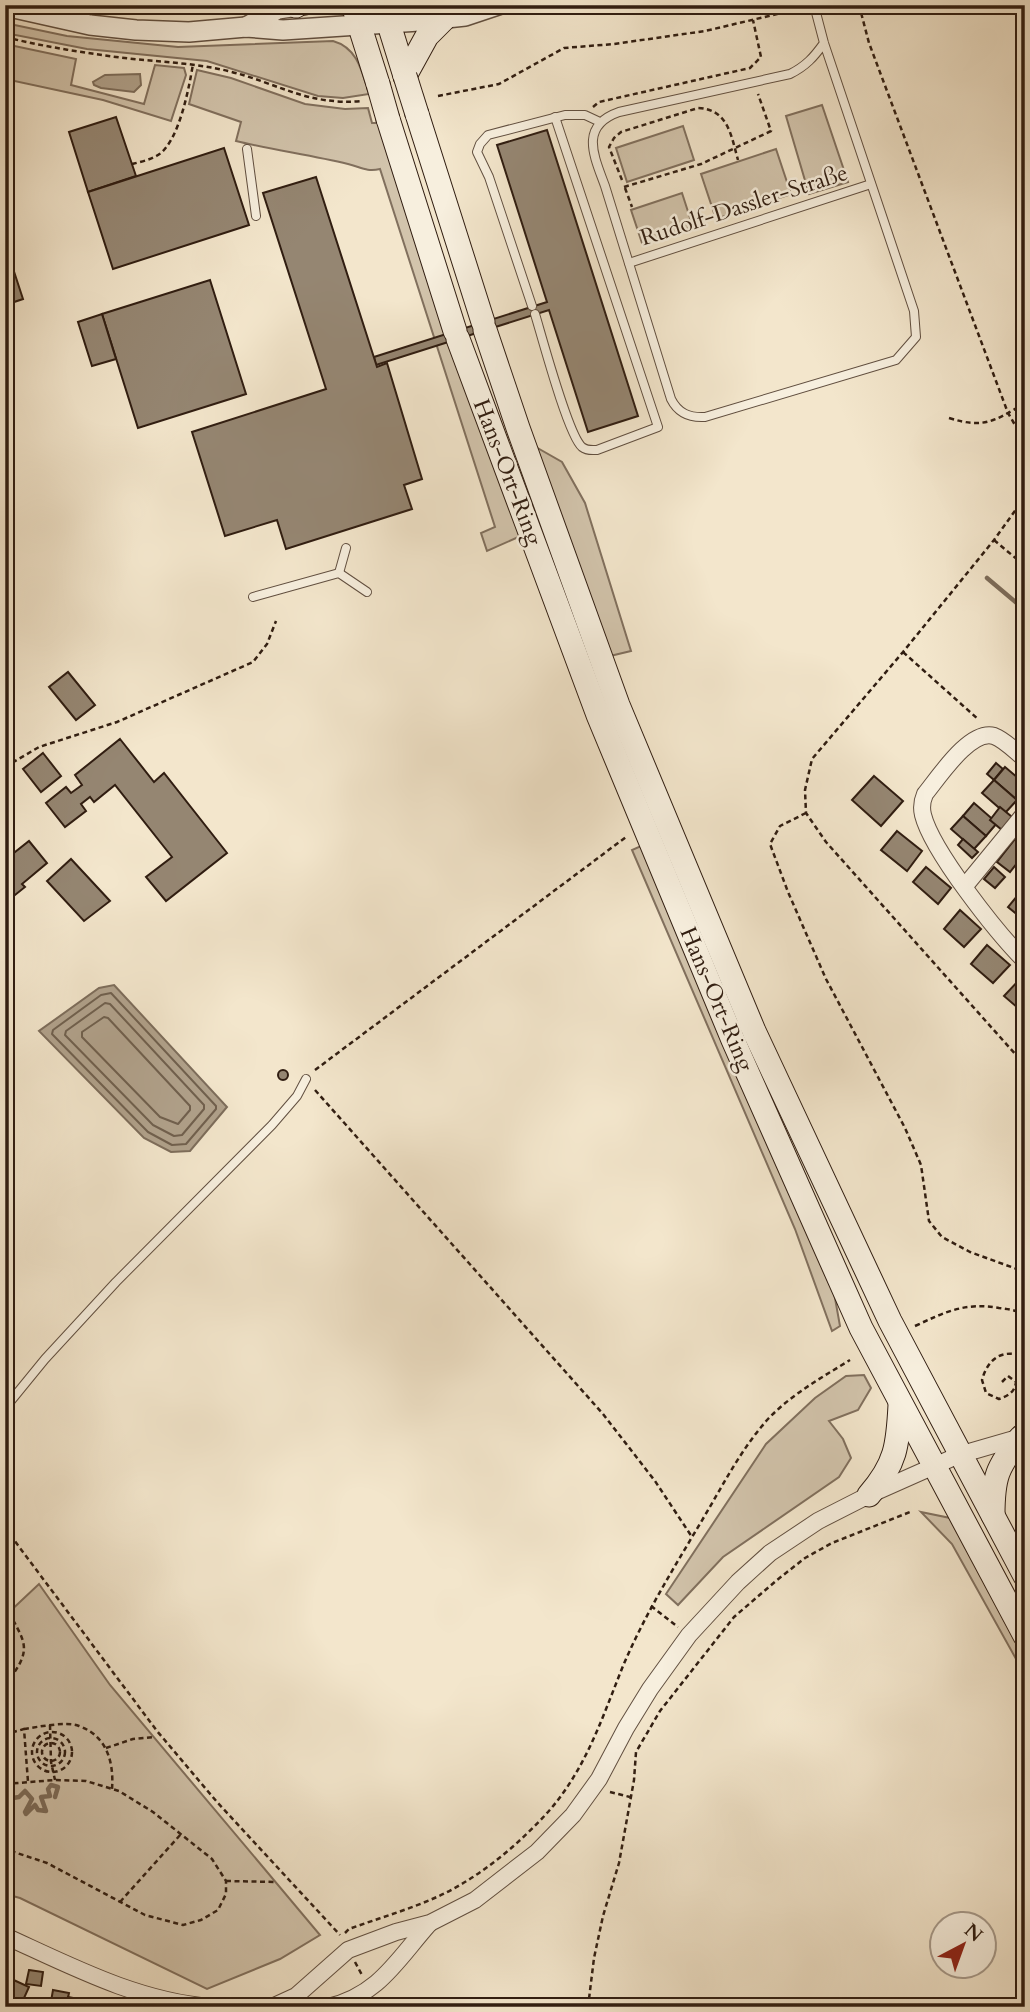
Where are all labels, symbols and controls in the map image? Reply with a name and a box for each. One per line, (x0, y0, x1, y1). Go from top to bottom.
street label: Rudolf-Dassler-Straße (636, 157, 852, 253)
street label: Hans-Ort-Ring (466, 394, 550, 550)
street label: Hans-Ort-Ring (673, 922, 761, 1076)
north arrow (928, 1910, 998, 1980)
text: N (959, 1918, 989, 1948)

